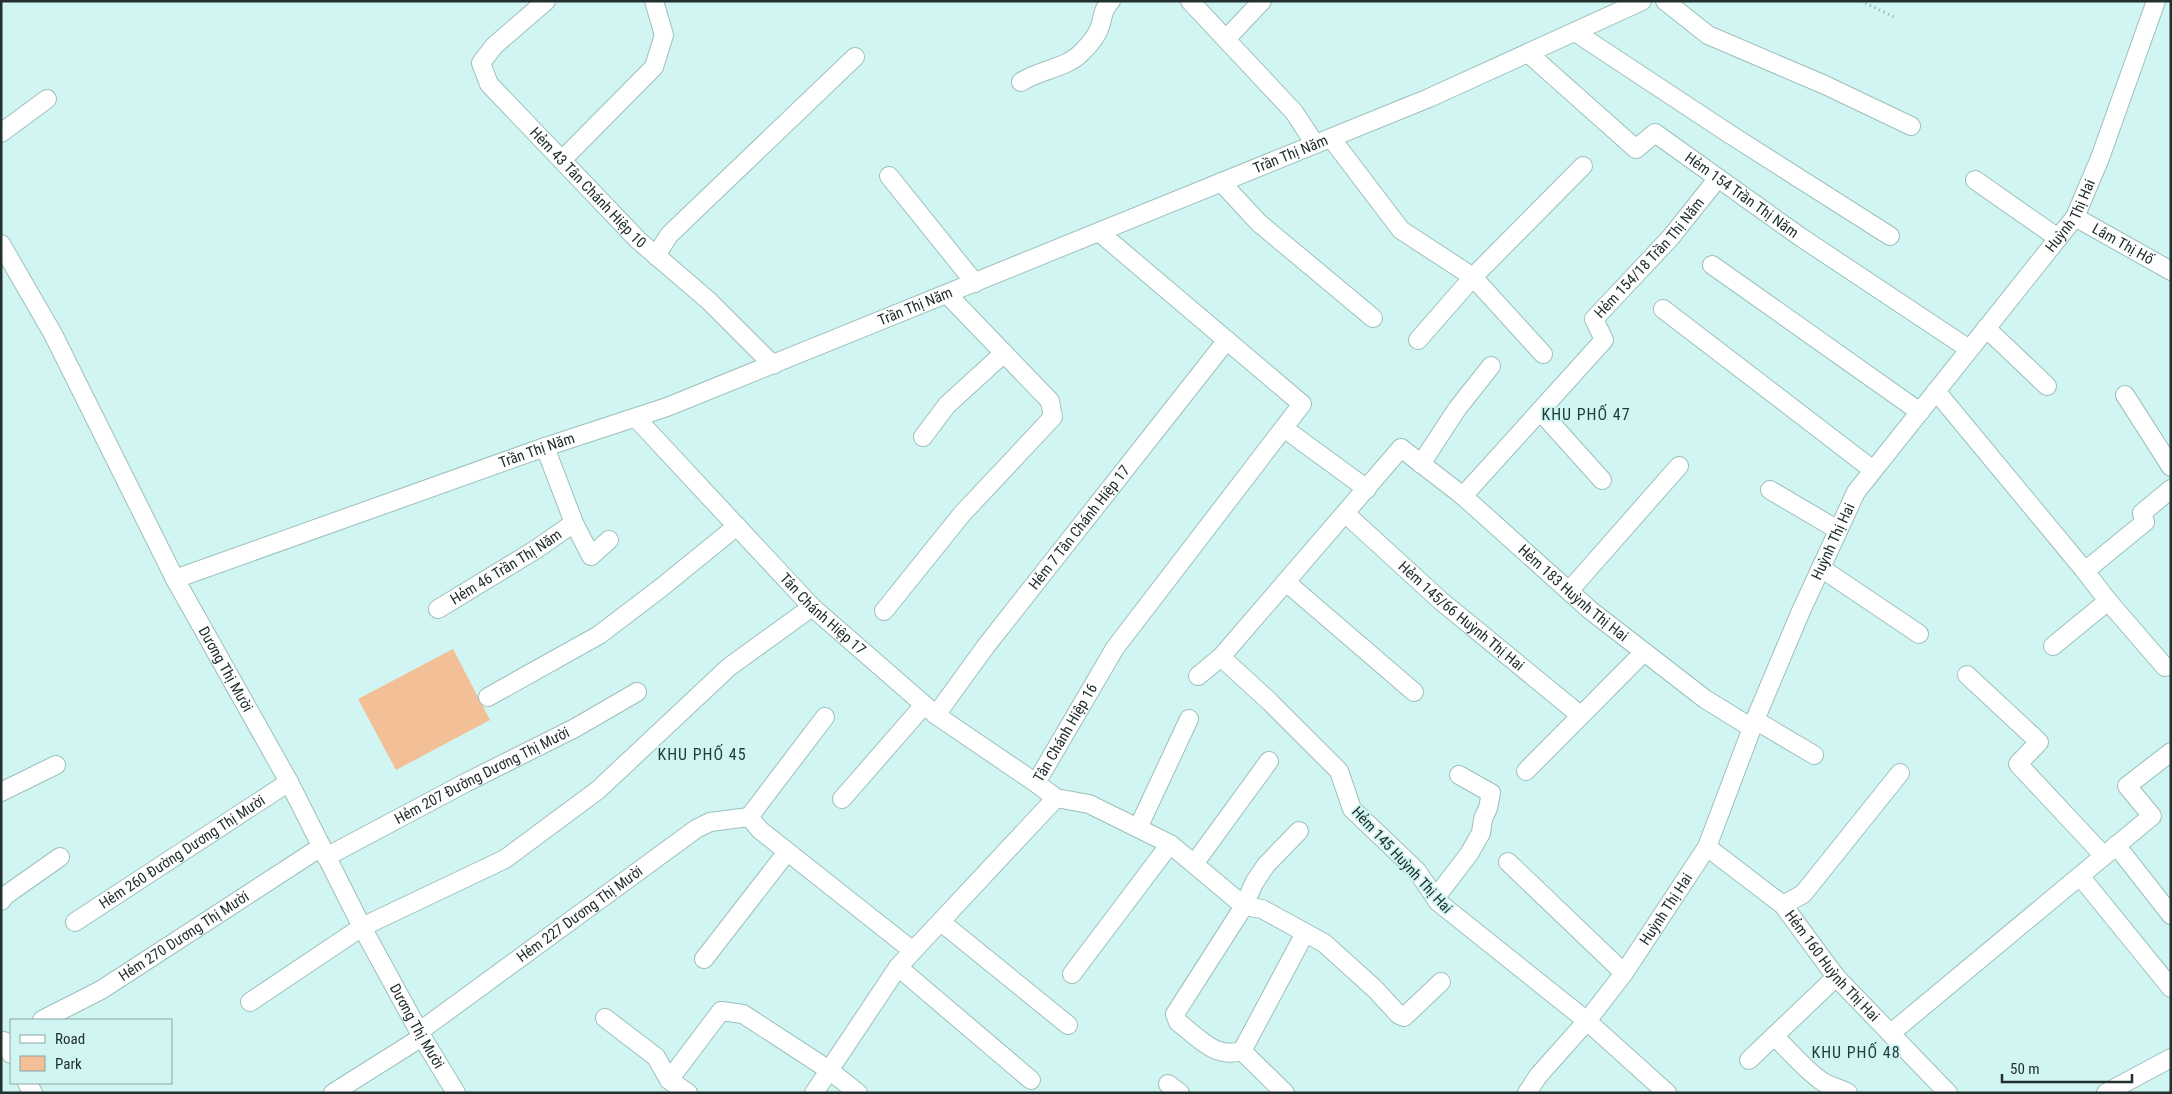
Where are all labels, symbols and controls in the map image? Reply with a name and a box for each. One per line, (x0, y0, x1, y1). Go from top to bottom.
street label: Hẻm 43 Tân Chánh Hiệp 10 (526, 123, 650, 252)
street label: Trần Thị Năm (1251, 131, 1330, 177)
street label: Hẻm 154 Trần Thị Năm (1681, 148, 1802, 242)
street label: Huỳnh Thị Hai (2042, 177, 2099, 256)
street label: Hẻm 154/18 Trần Thị Năm (1591, 194, 1708, 322)
street label: Lâm Thị Hố (2089, 220, 2157, 269)
street label: Trần Thị Năm (875, 283, 955, 330)
district label: KHU PHỐ 47 (1541, 403, 1631, 424)
street label: Trần Thị Năm (496, 429, 577, 472)
street label: Hẻm 7 Tân Chánh Hiệp 17 (1025, 462, 1134, 593)
street label: Huỳnh Thị Hai (1808, 500, 1859, 583)
street label: Hẻm 46 Trần Thị Năm (447, 525, 565, 608)
street label: Hẻm 183 Huỳnh Thị Hai (1515, 541, 1632, 645)
street label: Hẻm 145/66 Huỳnh Thị Hai (1395, 557, 1528, 675)
street label: Tân Chánh Hiệp 17 (776, 569, 869, 659)
street label: Dương Thị Mười (195, 623, 257, 715)
street label: Tân Chánh Hiệp 16 (1030, 680, 1101, 785)
street label: Hẻm 207 Đường Dương Thị Mười (391, 723, 572, 828)
district label: KHU PHỐ 45 (657, 743, 747, 764)
street label: Hẻm 260 Đường Dương Thị Mười (96, 791, 268, 913)
street label: Hẻm 145 Huỳnh Thị Hai (1348, 803, 1456, 917)
street label: Hẻm 227 Dương Thị Mười (513, 862, 646, 966)
street label: Huỳnh Thị Hai (1636, 870, 1696, 948)
street label: Hẻm 270 Dương Thị Mười (115, 887, 252, 985)
street label: Hẻm 160 Huỳnh Thị Hai (1781, 907, 1883, 1025)
street label: Dương Thị Mười (386, 980, 448, 1072)
legend (10, 1019, 172, 1084)
text: Road (55, 1030, 85, 1048)
district label: KHU PHỐ 48 (1811, 1041, 1901, 1062)
scale bar (2002, 1052, 2132, 1084)
text: Park (55, 1055, 82, 1073)
text: 50 m (2010, 1060, 2040, 1078)

